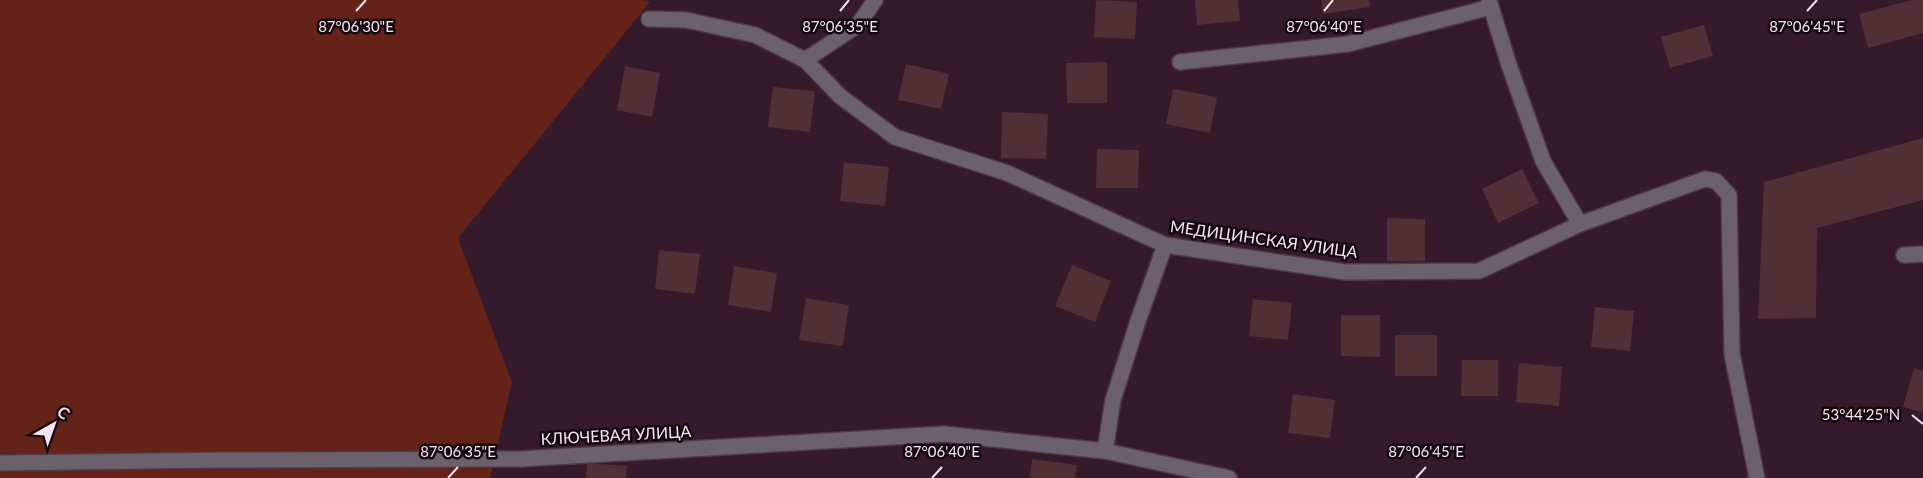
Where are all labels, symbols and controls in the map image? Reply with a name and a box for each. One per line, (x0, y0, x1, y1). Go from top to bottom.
text: 87°06'30"E (318, 17, 394, 35)
text: 87°06'35"E (802, 17, 878, 35)
text: 87°06'40"E (1286, 17, 1362, 35)
text: 87°06'45"E (1769, 17, 1845, 35)
street label: МЕДИЦИНСКАЯ УЛИЦА (1169, 216, 1359, 261)
north arrow (24, 394, 84, 454)
text: С (54, 401, 74, 423)
text: 53°44'25"N (1822, 405, 1900, 423)
street label: КЛЮЧЕВАЯ УЛИЦА (540, 421, 692, 448)
text: 87°06'35"E (420, 442, 496, 460)
text: 87°06'40"E (904, 442, 980, 460)
text: 87°06'45"E (1388, 442, 1464, 460)

